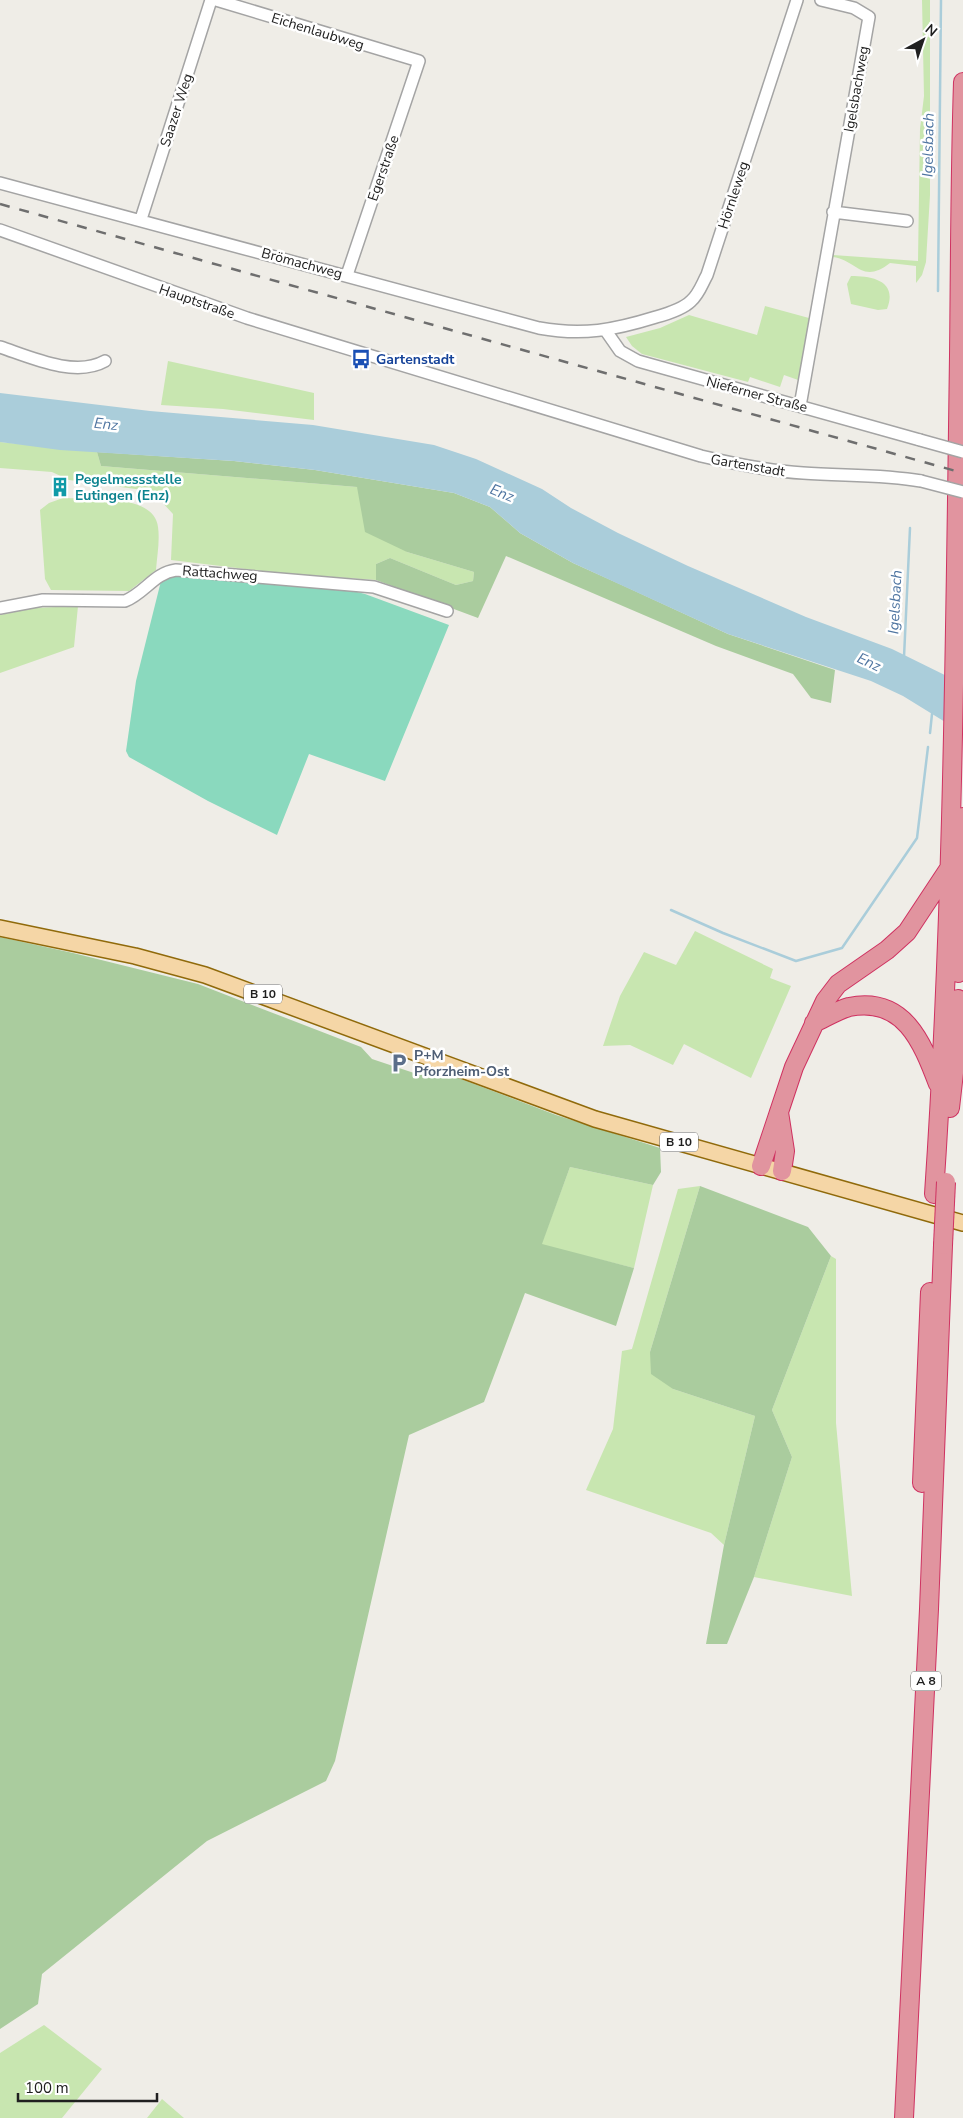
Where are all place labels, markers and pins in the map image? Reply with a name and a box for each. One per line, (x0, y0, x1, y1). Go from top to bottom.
bus stop icon: Gartenstadt (350, 348, 372, 370)
place label: Gartenstadt (376, 350, 455, 369)
place label: Pegelmessstelle Eutingen (Enz) (75, 470, 182, 505)
building icon: Pegelmessstelle Eutingen (Enz) (49, 476, 71, 498)
place label: P+M Pforzheim-Ost (414, 1046, 510, 1081)
parking icon: P+M Pforzheim-Ost (388, 1052, 410, 1074)

